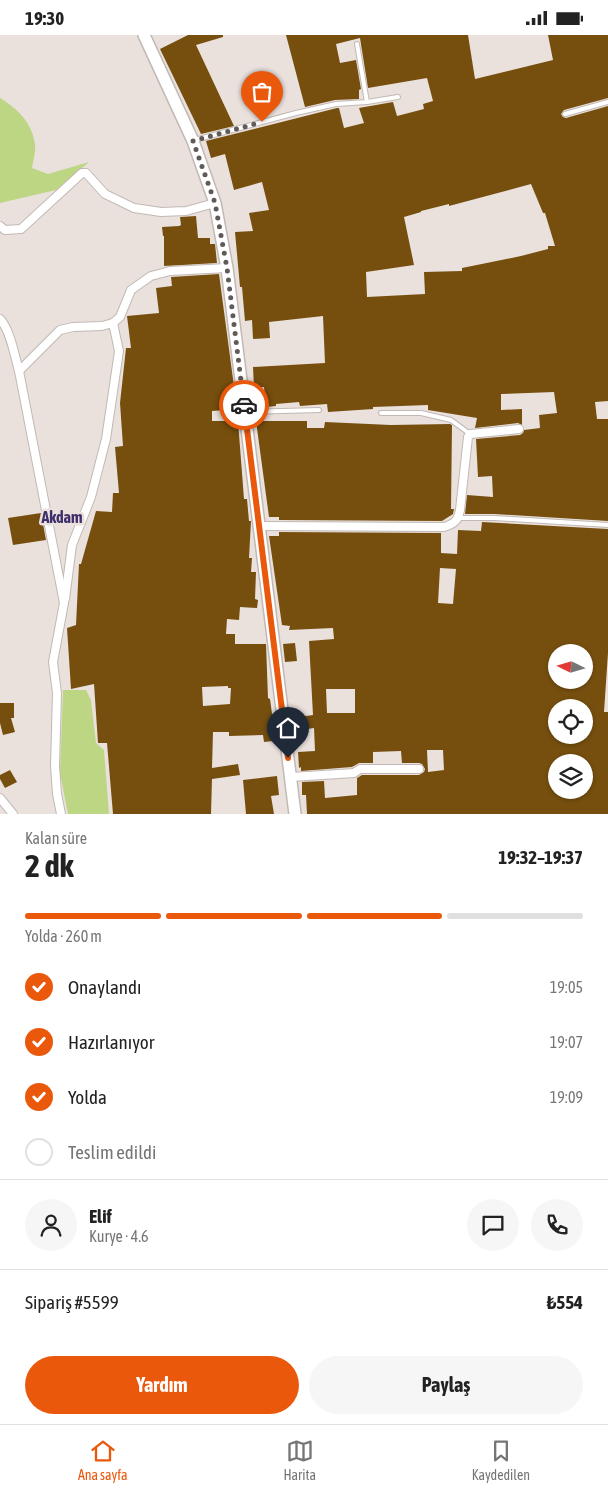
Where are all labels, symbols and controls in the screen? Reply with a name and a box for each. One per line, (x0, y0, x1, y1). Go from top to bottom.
text: 19:30 (25, 7, 64, 29)
pin (241, 71, 283, 122)
icon: bag (248, 78, 276, 106)
courier (219, 380, 269, 430)
icon: car (230, 391, 258, 419)
district label: Akdam (40, 508, 83, 526)
north arrow (548, 644, 592, 689)
map controls (548, 644, 593, 799)
button: locate (548, 699, 593, 744)
pin (267, 707, 309, 758)
icon: home (274, 714, 302, 742)
button: layers (548, 754, 593, 799)
text: Kalan süre (25, 829, 87, 847)
text: 19:32–19:37 (498, 846, 583, 868)
text: 2 dk (25, 847, 74, 884)
text: Yolda · 260 m (25, 927, 102, 945)
icon: check (25, 973, 53, 1001)
text: Onaylandı (68, 976, 141, 998)
text: 19:05 (550, 978, 583, 996)
icon: check (25, 1028, 53, 1056)
text: Hazırlanıyor (68, 1031, 154, 1053)
text: 19:07 (550, 1033, 583, 1051)
icon: check (25, 1083, 53, 1111)
text: Yolda (68, 1086, 107, 1108)
text: 19:09 (550, 1088, 583, 1106)
text: Teslim edildi (68, 1141, 156, 1163)
button: person (25, 1199, 77, 1251)
button: chat (467, 1199, 519, 1251)
button: phone (531, 1199, 583, 1251)
text: Elif (89, 1205, 112, 1227)
text: Kurye · 4.6 (89, 1227, 149, 1245)
text: Sipariş #5599 (25, 1291, 119, 1313)
text: ₺554 (547, 1291, 583, 1313)
button: Yardım (25, 1356, 299, 1414)
button: Paylaş (309, 1356, 583, 1414)
tab: Ana sayfa (78, 1437, 128, 1483)
tab: Harita (283, 1437, 316, 1483)
tab: Kaydedilen (472, 1437, 530, 1483)

